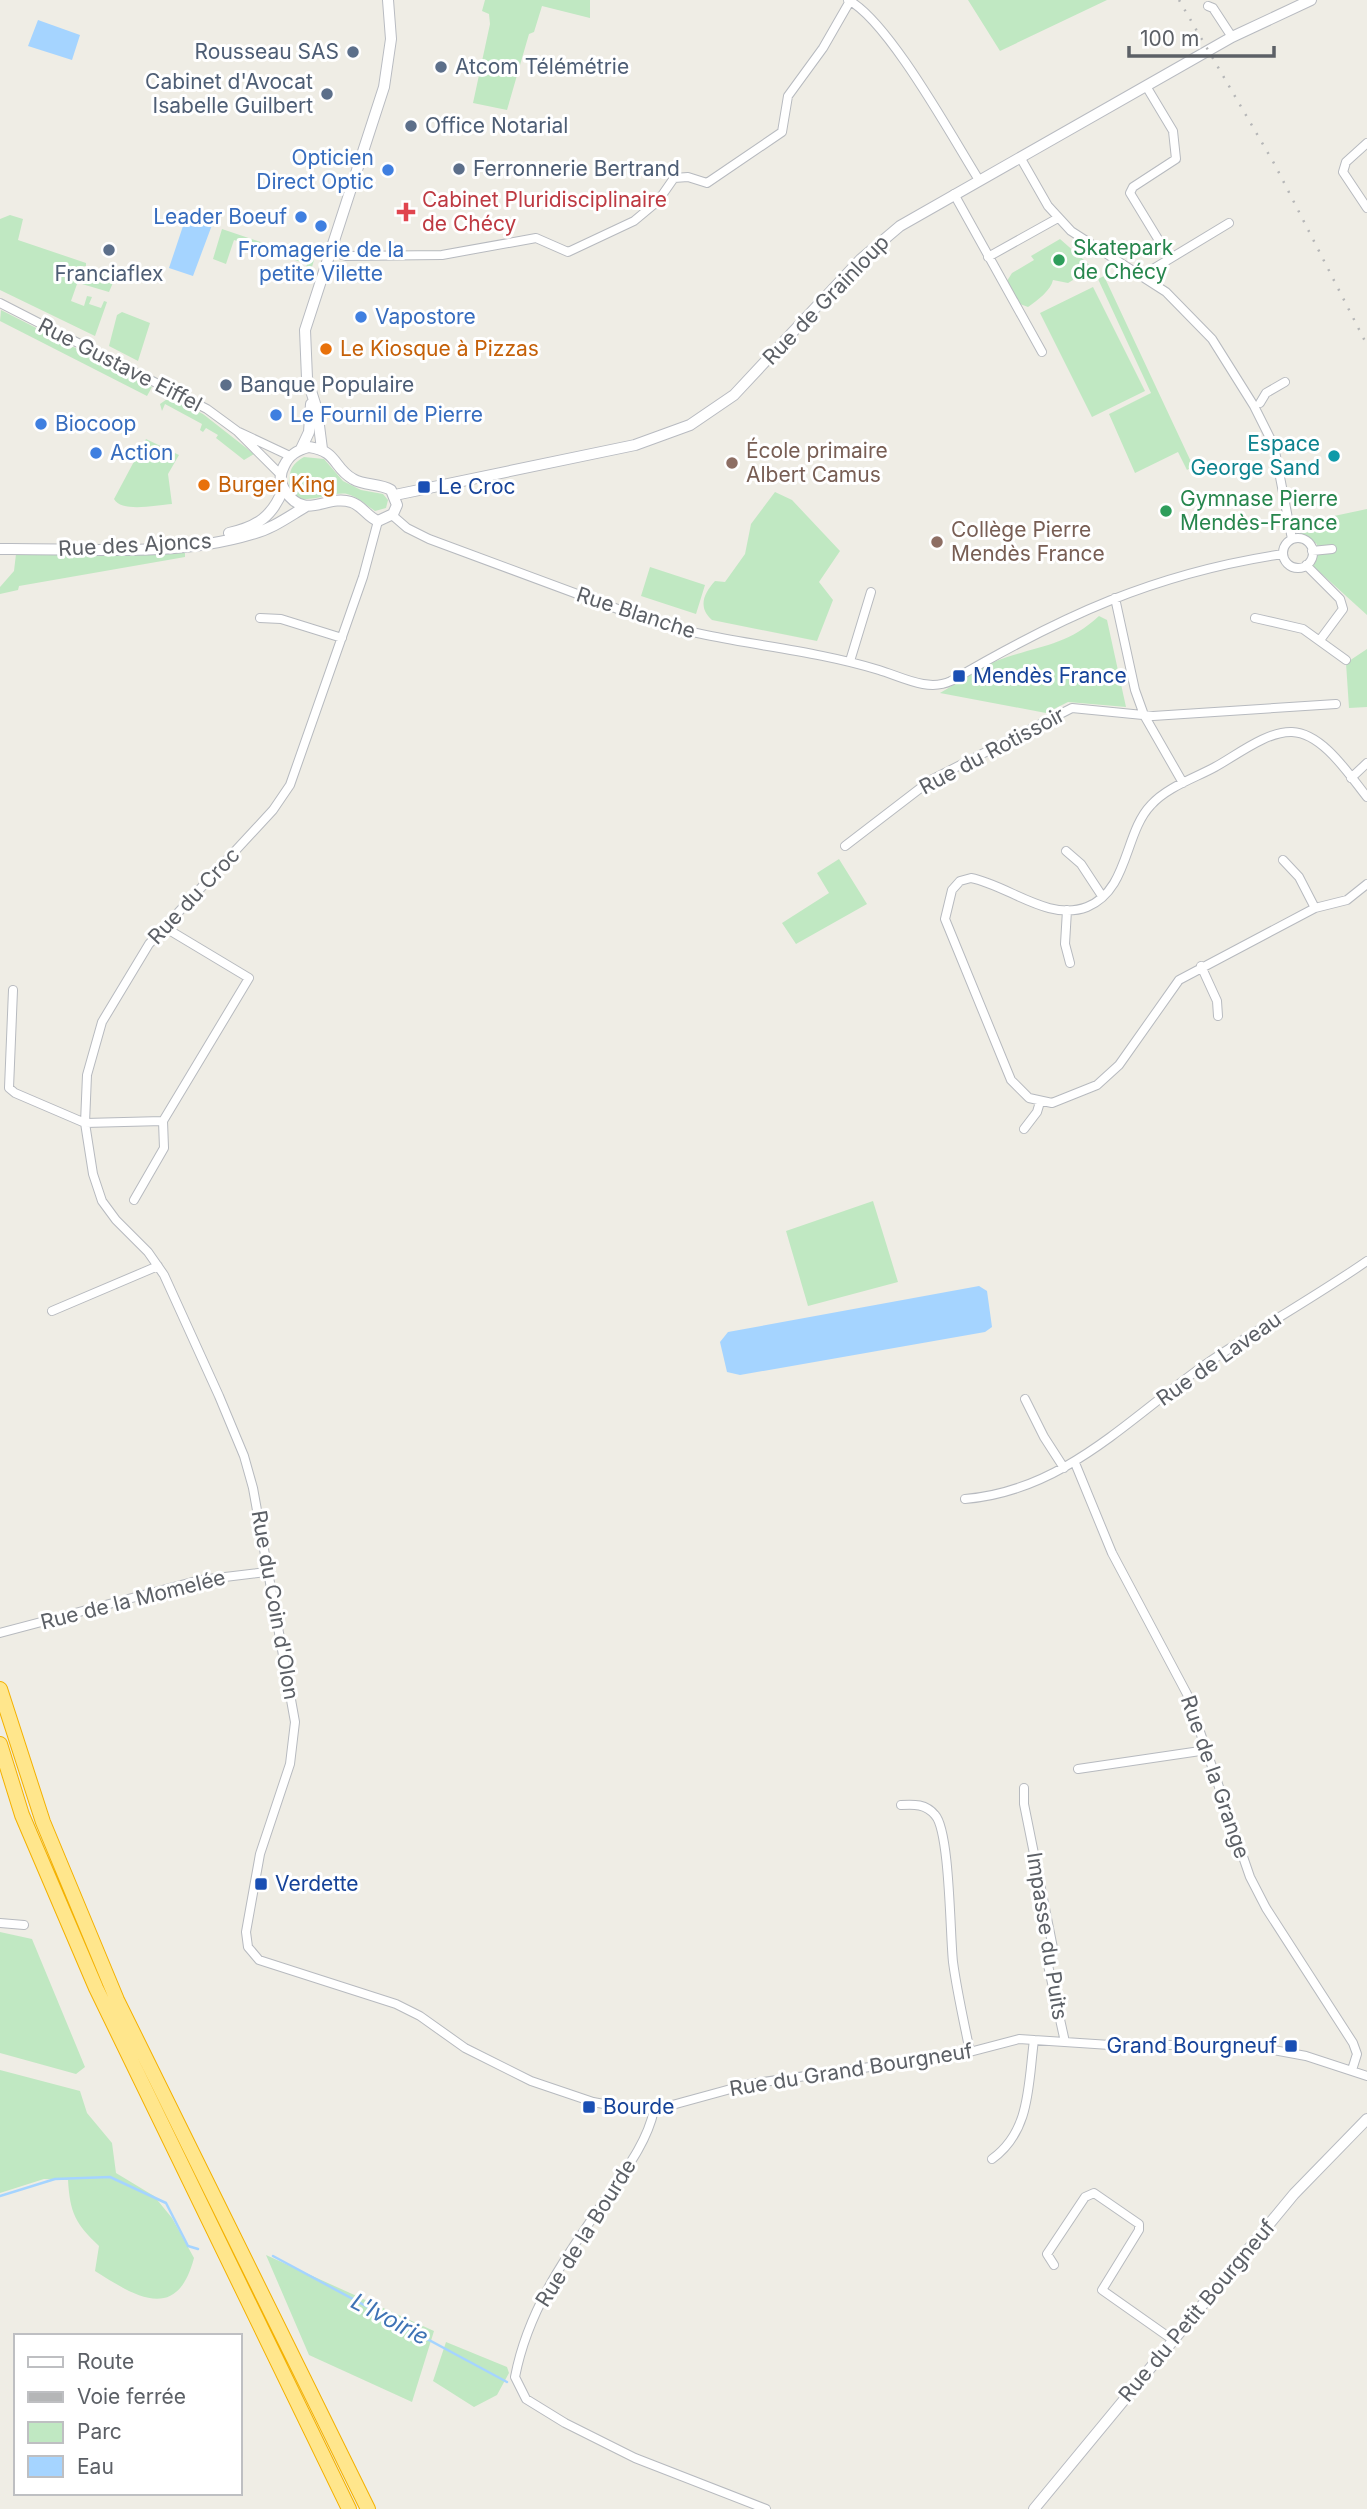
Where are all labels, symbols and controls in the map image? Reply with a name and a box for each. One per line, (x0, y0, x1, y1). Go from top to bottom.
scale bar (1129, 14, 1274, 58)
text: 100 m (1140, 26, 1199, 51)
place label: Rousseau SAS (195, 39, 339, 64)
marker: Rousseau SAS (345, 44, 361, 60)
place label: Atcom Télémétrie (455, 54, 629, 79)
marker: Atcom Télémétrie (433, 59, 449, 75)
place label: Cabinet d'Avocat Isabelle Guilbert (145, 69, 313, 118)
marker: Cabinet d'Avocat Isabelle Guilbert (319, 86, 335, 102)
place label: Office Notarial (425, 113, 568, 138)
marker: Office Notarial (403, 118, 419, 134)
place label: Opticien Direct Optic (256, 145, 374, 194)
place label: Ferronnerie Bertrand (473, 156, 680, 181)
marker: Ferronnerie Bertrand (451, 161, 467, 177)
marker: Opticien Direct Optic (380, 162, 396, 178)
place label: Cabinet Pluridisciplinaire de Chécy (422, 187, 667, 236)
marker: Cabinet Pluridisciplinaire de Chécy (396, 202, 416, 222)
place label: Leader Boeuf (153, 204, 287, 229)
marker: Leader Boeuf (293, 209, 309, 225)
marker: Fromagerie de la petite Vilette (313, 218, 329, 234)
street label: Rue de Grainloup (757, 229, 894, 370)
place label: Skatepark de Chécy (1073, 235, 1174, 284)
place label: Fromagerie de la petite Vilette (238, 237, 404, 286)
marker: Franciaflex (101, 242, 117, 258)
marker: Skatepark de Chécy (1051, 252, 1067, 268)
place label: Franciaflex (55, 261, 163, 286)
place label: Vapostore (375, 304, 476, 329)
marker: Vapostore (353, 309, 369, 325)
street label: Rue Gustave Eiffel (34, 312, 206, 417)
place label: Le Kiosque à Pizzas (340, 336, 539, 361)
marker: Le Kiosque à Pizzas (318, 341, 334, 357)
place label: Banque Populaire (240, 372, 414, 397)
marker: Banque Populaire (218, 377, 234, 393)
place label: Le Fournil de Pierre (290, 402, 483, 427)
marker: Le Fournil de Pierre (268, 407, 284, 423)
place label: Biocoop (55, 411, 136, 436)
marker: Biocoop (33, 416, 49, 432)
place label: Espace George Sand (1190, 431, 1320, 480)
place label: École primaire Albert Camus (746, 437, 888, 487)
place label: Action (110, 440, 173, 465)
marker: Action (88, 445, 104, 461)
marker: Espace George Sand (1326, 448, 1342, 464)
marker: École primaire Albert Camus (724, 455, 740, 471)
place label: Burger King (218, 472, 335, 497)
place label: Le Croc (438, 474, 516, 499)
marker: Burger King (196, 477, 212, 493)
marker: Le Croc (416, 479, 432, 495)
place label: Gymnase Pierre Mendès-France (1180, 486, 1338, 535)
marker: Gymnase Pierre Mendès-France (1158, 503, 1174, 519)
place label: Collège Pierre Mendès France (951, 517, 1105, 566)
street label: Rue des Ajoncs (58, 528, 212, 561)
marker: Collège Pierre Mendès France (929, 534, 945, 550)
street label: Rue Blanche (573, 582, 699, 644)
place label: Mendès France (973, 663, 1127, 688)
marker: Mendès France (951, 668, 967, 684)
street label: Rue du Rotissoir (915, 702, 1069, 799)
street label: Rue du Croc (143, 842, 245, 949)
street label: Rue de Laveau (1152, 1306, 1286, 1411)
street label: Rue du Coin d'Olon (247, 1508, 304, 1702)
street label: Rue de la Momelée (38, 1564, 228, 1635)
street label: Rue de la Grange (1176, 1692, 1255, 1862)
street label: Impasse du Puits (1022, 1850, 1073, 2021)
place label: Verdette (275, 1871, 359, 1896)
marker: Verdette (253, 1876, 269, 1892)
place label: Grand Bourgneuf (1106, 2033, 1277, 2058)
street label: Rue du Grand Bourgneuf (728, 2038, 975, 2101)
marker: Grand Bourgneuf (1283, 2038, 1299, 2054)
place label: Bourde (603, 2094, 674, 2119)
marker: Bourde (581, 2099, 597, 2115)
street label: Rue de la Bourde (530, 2154, 641, 2311)
street label: Rue du Petit Bourgneuf (1113, 2215, 1280, 2407)
water label: L'Ivoirie (346, 2287, 434, 2351)
legend (14, 2334, 242, 2495)
text: Route (77, 2349, 134, 2374)
text: Voie ferrée (77, 2384, 186, 2409)
text: Parc (77, 2419, 122, 2444)
text: Eau (77, 2454, 114, 2479)

